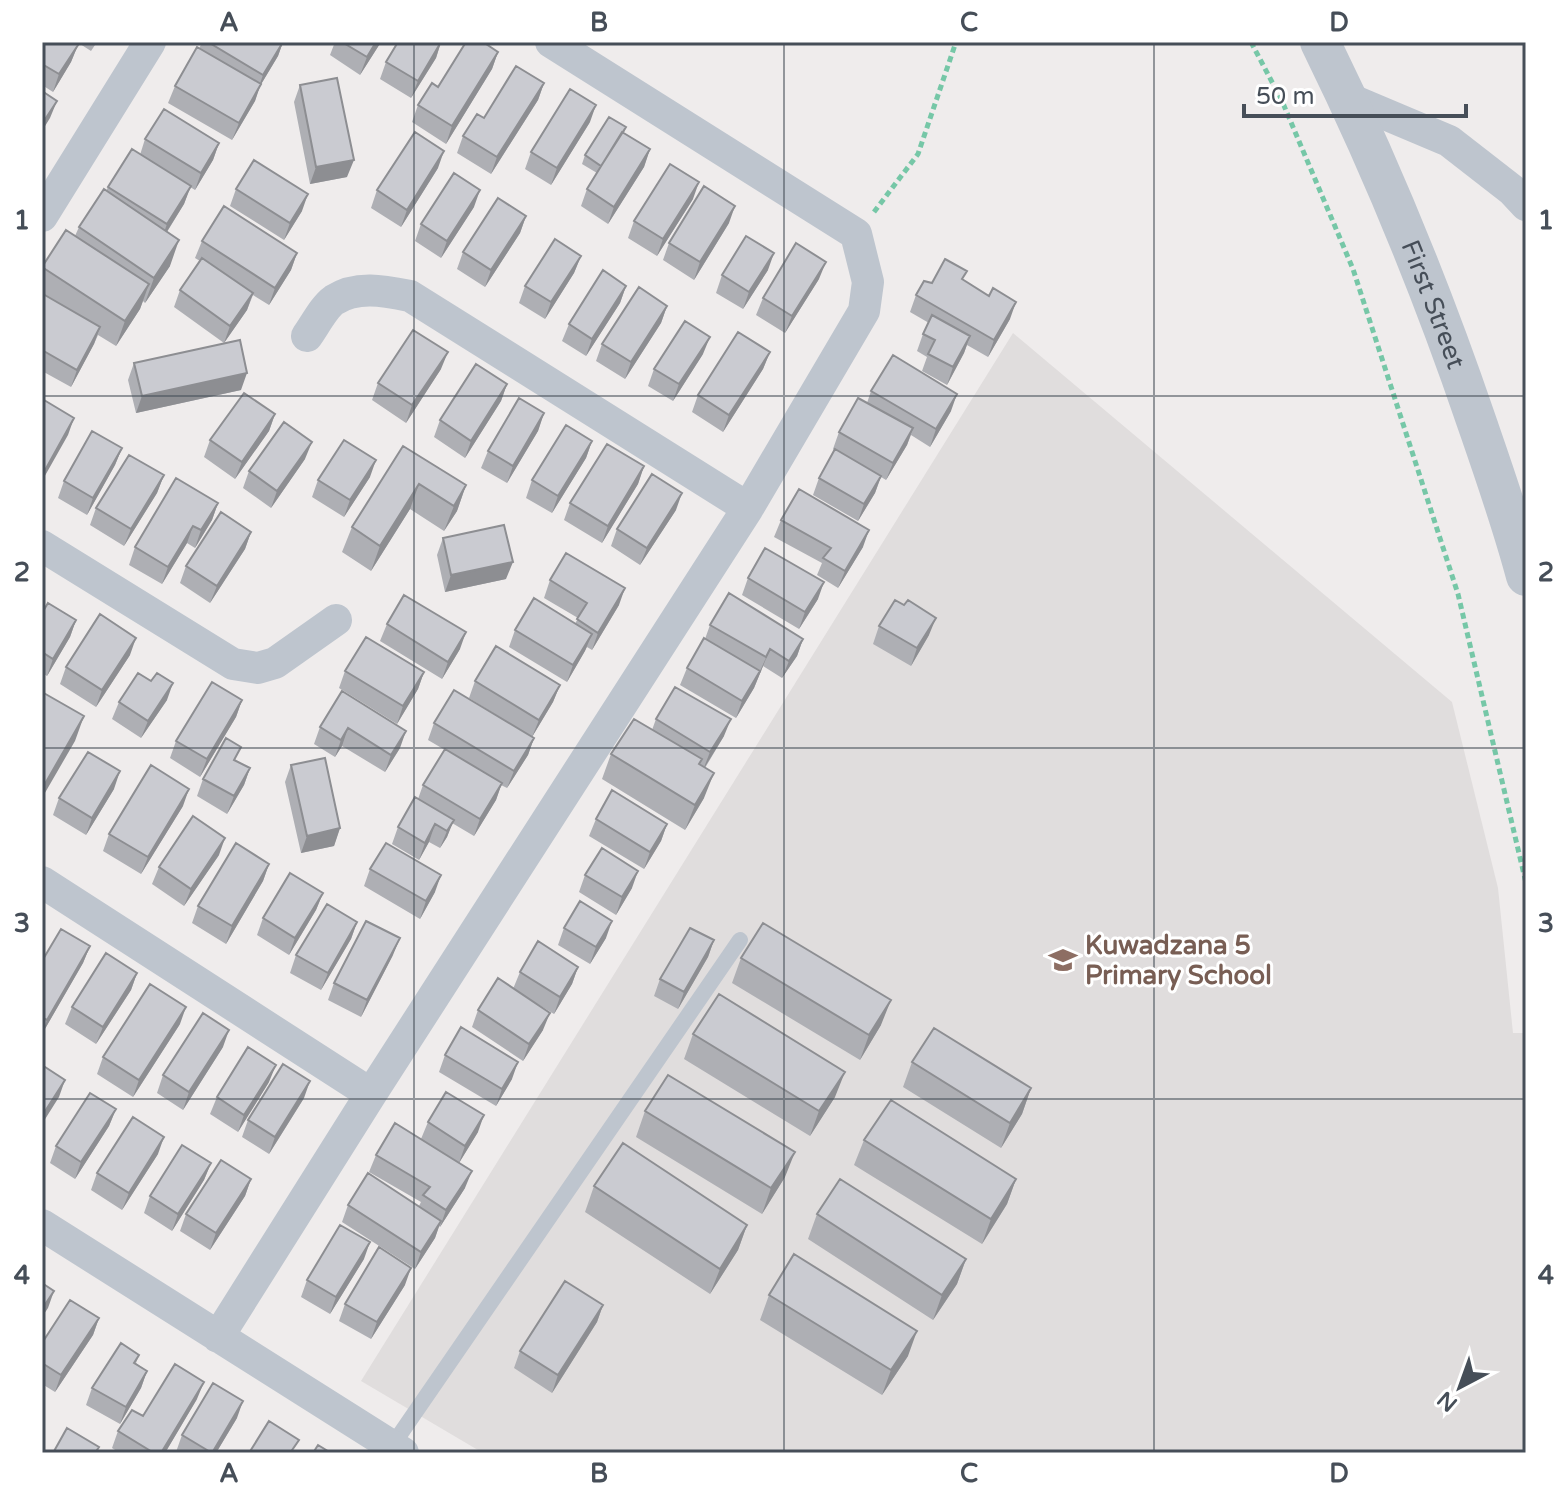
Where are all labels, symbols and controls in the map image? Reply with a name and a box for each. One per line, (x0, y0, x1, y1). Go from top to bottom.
text: A (219, 7, 239, 38)
text: B (590, 7, 608, 38)
text: C (960, 7, 978, 38)
text: D (1329, 7, 1349, 38)
scale bar (1244, 68, 1466, 118)
text: 50 m (1256, 82, 1314, 111)
text: 1 (14, 205, 30, 236)
text: 1 (1538, 205, 1554, 236)
street label: First Street (1395, 235, 1472, 373)
text: 2 (14, 557, 30, 588)
text: 2 (1538, 557, 1554, 588)
text: 3 (14, 908, 30, 939)
text: 3 (1538, 908, 1554, 939)
place label: Kuwadzana 5 Primary School (1085, 930, 1272, 991)
school or university icon: Kuwadzana 5 Primary School (1048, 945, 1078, 975)
text: 4 (14, 1260, 30, 1291)
text: 4 (1538, 1260, 1554, 1291)
north arrow (1420, 1347, 1500, 1427)
text: N (1432, 1386, 1463, 1417)
text: A (219, 1458, 239, 1489)
text: B (590, 1458, 608, 1489)
text: C (960, 1458, 978, 1489)
text: D (1329, 1458, 1349, 1489)

